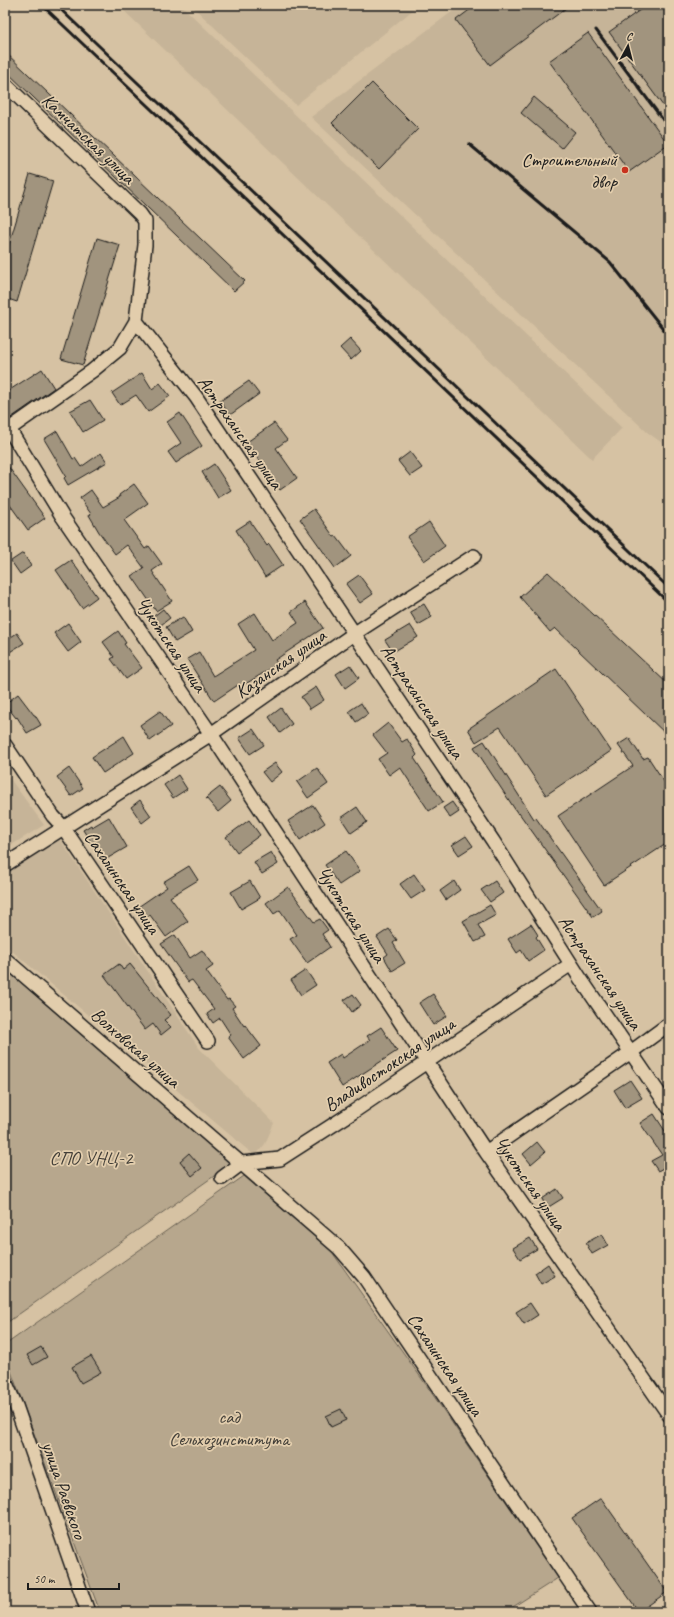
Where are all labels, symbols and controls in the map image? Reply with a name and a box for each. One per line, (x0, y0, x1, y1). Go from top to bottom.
north arrow (608, 26, 648, 66)
text: С (626, 29, 634, 44)
street label: Камчатская улица (37, 88, 141, 190)
place label: Строительный двор (522, 148, 619, 194)
marker: Строительный двор (620, 165, 630, 175)
street label: Астраханская улица (192, 371, 289, 495)
street label: Чукотская улица (130, 592, 213, 698)
street label: Казанская улица (230, 623, 332, 704)
street label: Астраханская улица (375, 640, 470, 765)
street label: Сахалинская улица (79, 826, 166, 940)
street label: Чукотская улица (311, 862, 392, 969)
street label: Астраханская улица (553, 911, 648, 1036)
street label: Волховская улица (86, 1002, 186, 1094)
street label: Владивостокская улица (320, 1011, 461, 1117)
street label: Чукотская улица (489, 1132, 573, 1237)
park label: СПО УНЦ-2 (49, 1146, 134, 1170)
street label: Сахалинская улица (402, 1308, 489, 1422)
park label: сад Сельхозинститута (169, 1405, 291, 1451)
street label: улица Раевского (36, 1438, 92, 1543)
scale bar (28, 1565, 119, 1591)
text: 50 m (34, 1571, 56, 1587)

